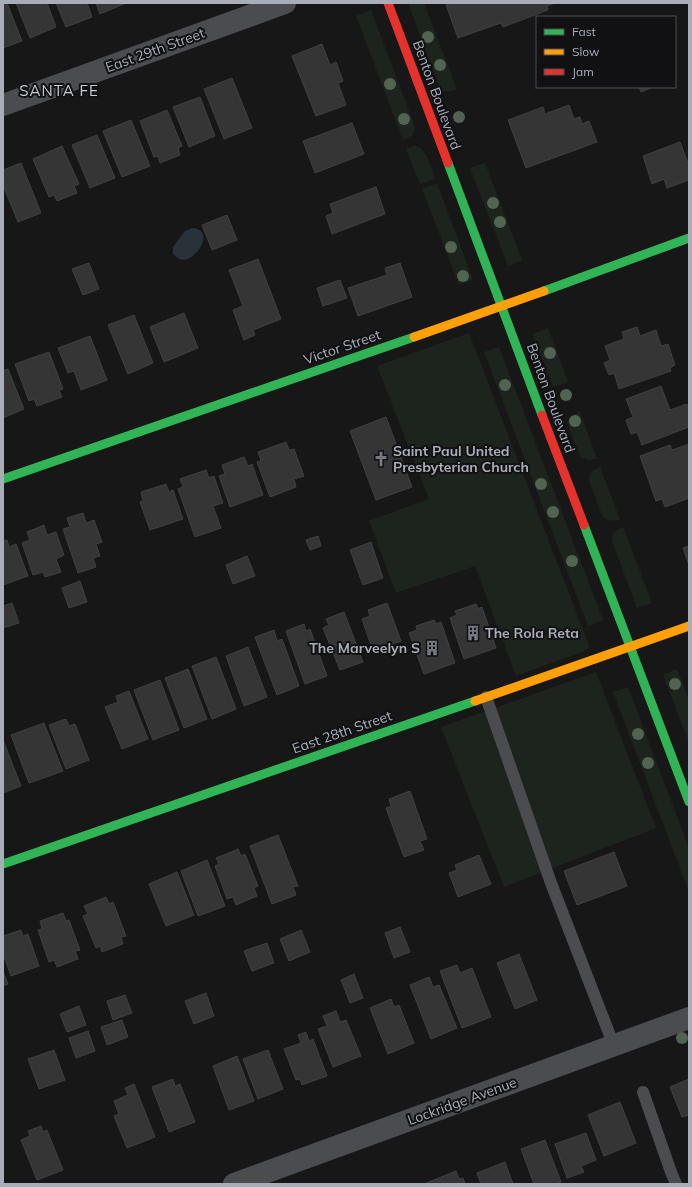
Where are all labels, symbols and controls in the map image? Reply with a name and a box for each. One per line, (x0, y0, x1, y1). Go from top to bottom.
legend (536, 16, 676, 88)
street label: East 29th Street (103, 24, 207, 76)
text: Fast (572, 24, 596, 39)
street label: Benton Boulevard (409, 38, 465, 152)
text: Slow (572, 44, 600, 59)
text: Jam (572, 64, 594, 79)
district label: SANTA FE (19, 81, 99, 100)
street label: Victor Street (301, 325, 383, 369)
street label: Benton Boulevard (523, 341, 579, 455)
place label: Saint Paul United Presbyterian Church (393, 442, 529, 476)
church icon: Saint Paul United Presbyterian Church (372, 450, 390, 468)
building icon: The Rola Reta (464, 624, 482, 642)
place label: The Rola Reta (485, 624, 579, 642)
place label: The Marveelyn S (309, 639, 420, 657)
building icon: The Marveelyn S (423, 639, 441, 657)
street label: East 28th Street (290, 706, 394, 757)
street label: Lockridge Avenue (405, 1073, 519, 1129)

